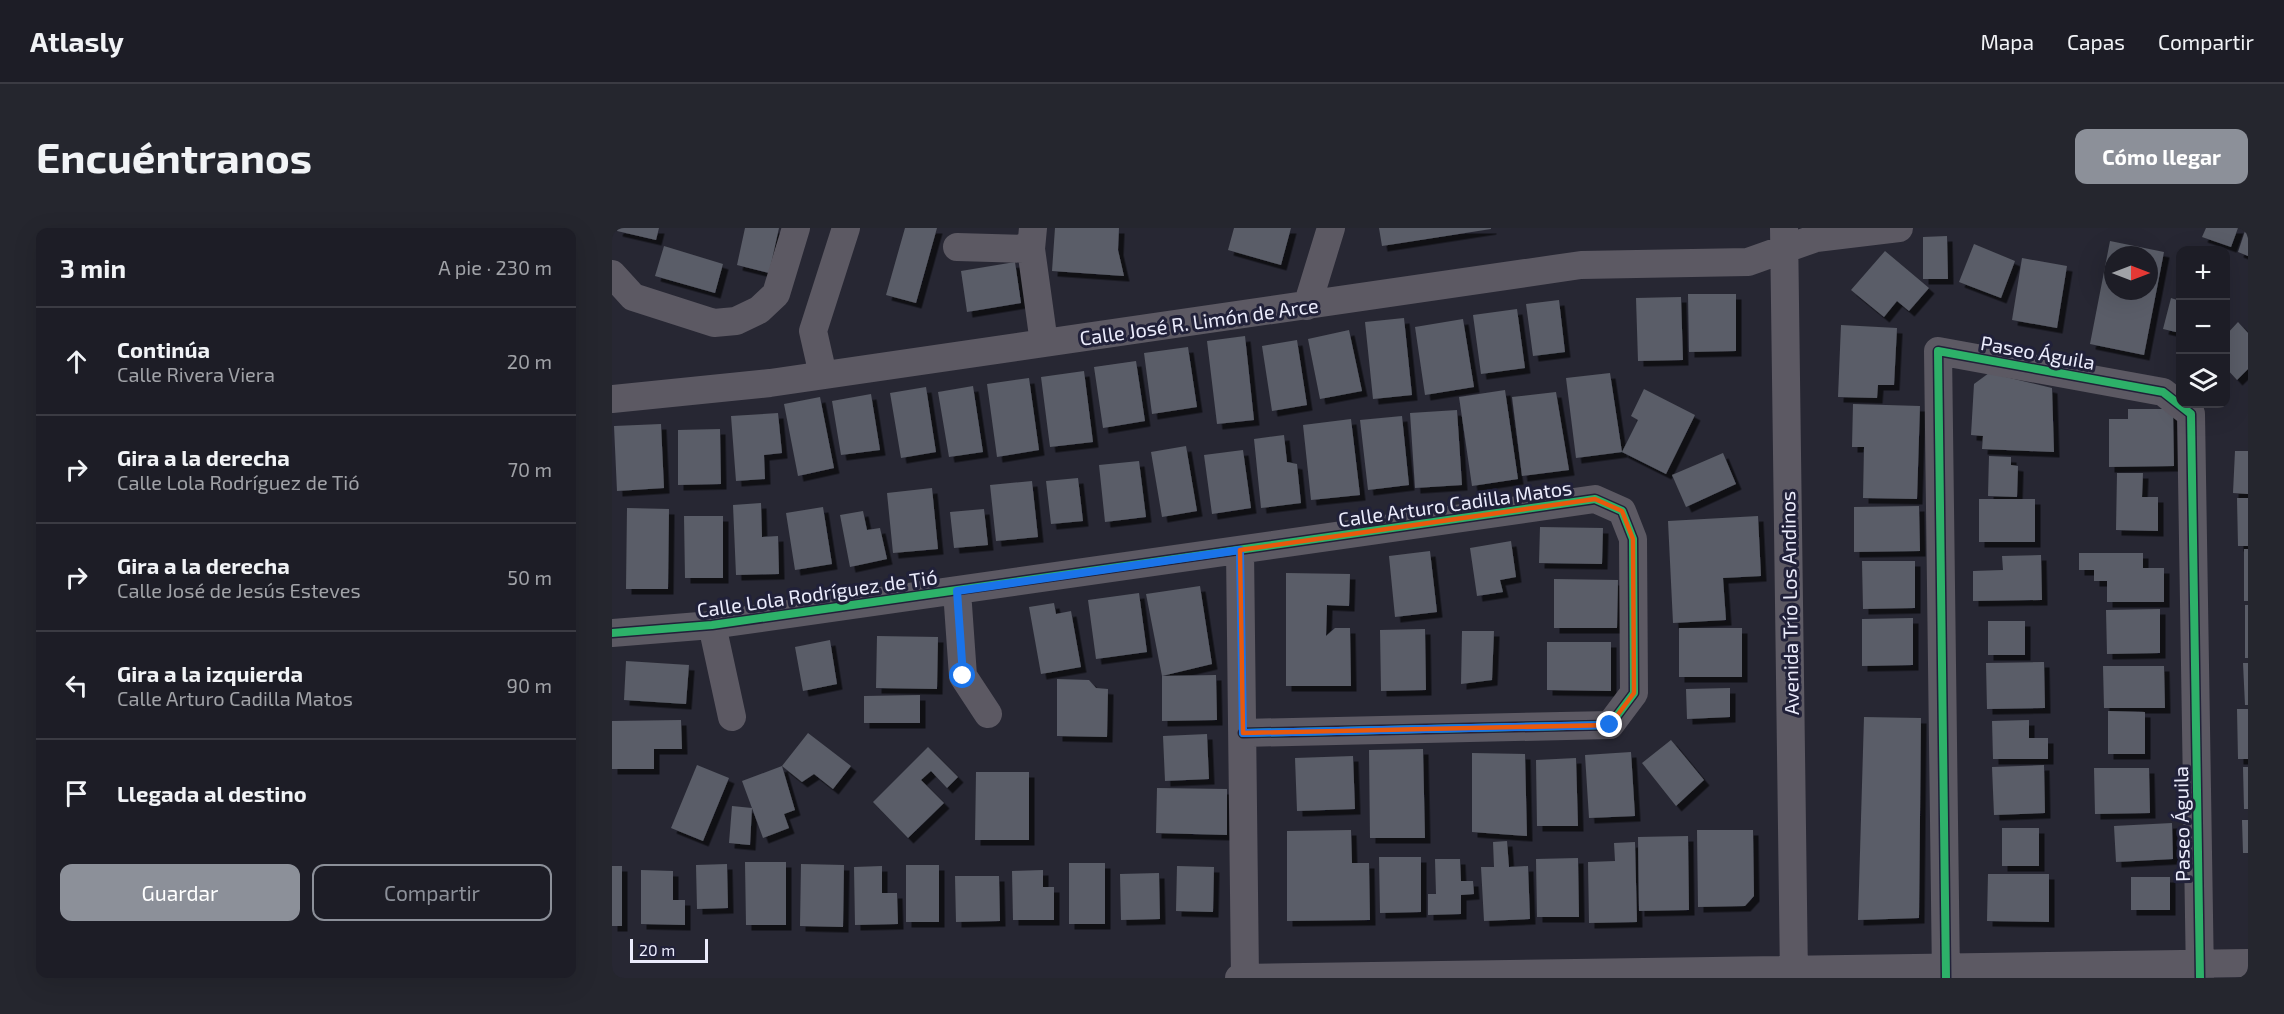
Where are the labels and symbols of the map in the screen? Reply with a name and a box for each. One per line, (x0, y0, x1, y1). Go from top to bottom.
north arrow (2104, 246, 2158, 300)
street label: Calle José R. Limón de Arce (1078, 292, 1320, 350)
street label: Paseo Águila (1979, 330, 2097, 374)
street label: Calle Arturo Cadilla Matos (1337, 475, 1573, 531)
street label: Avenida Trío Los Andinos (1775, 491, 1803, 715)
street label: Calle Lola Rodríguez de Tió (695, 564, 939, 622)
route start (949, 662, 975, 688)
route end (1596, 711, 1622, 737)
street label: Paseo Águila (2168, 766, 2194, 882)
scale bar (630, 936, 708, 964)

